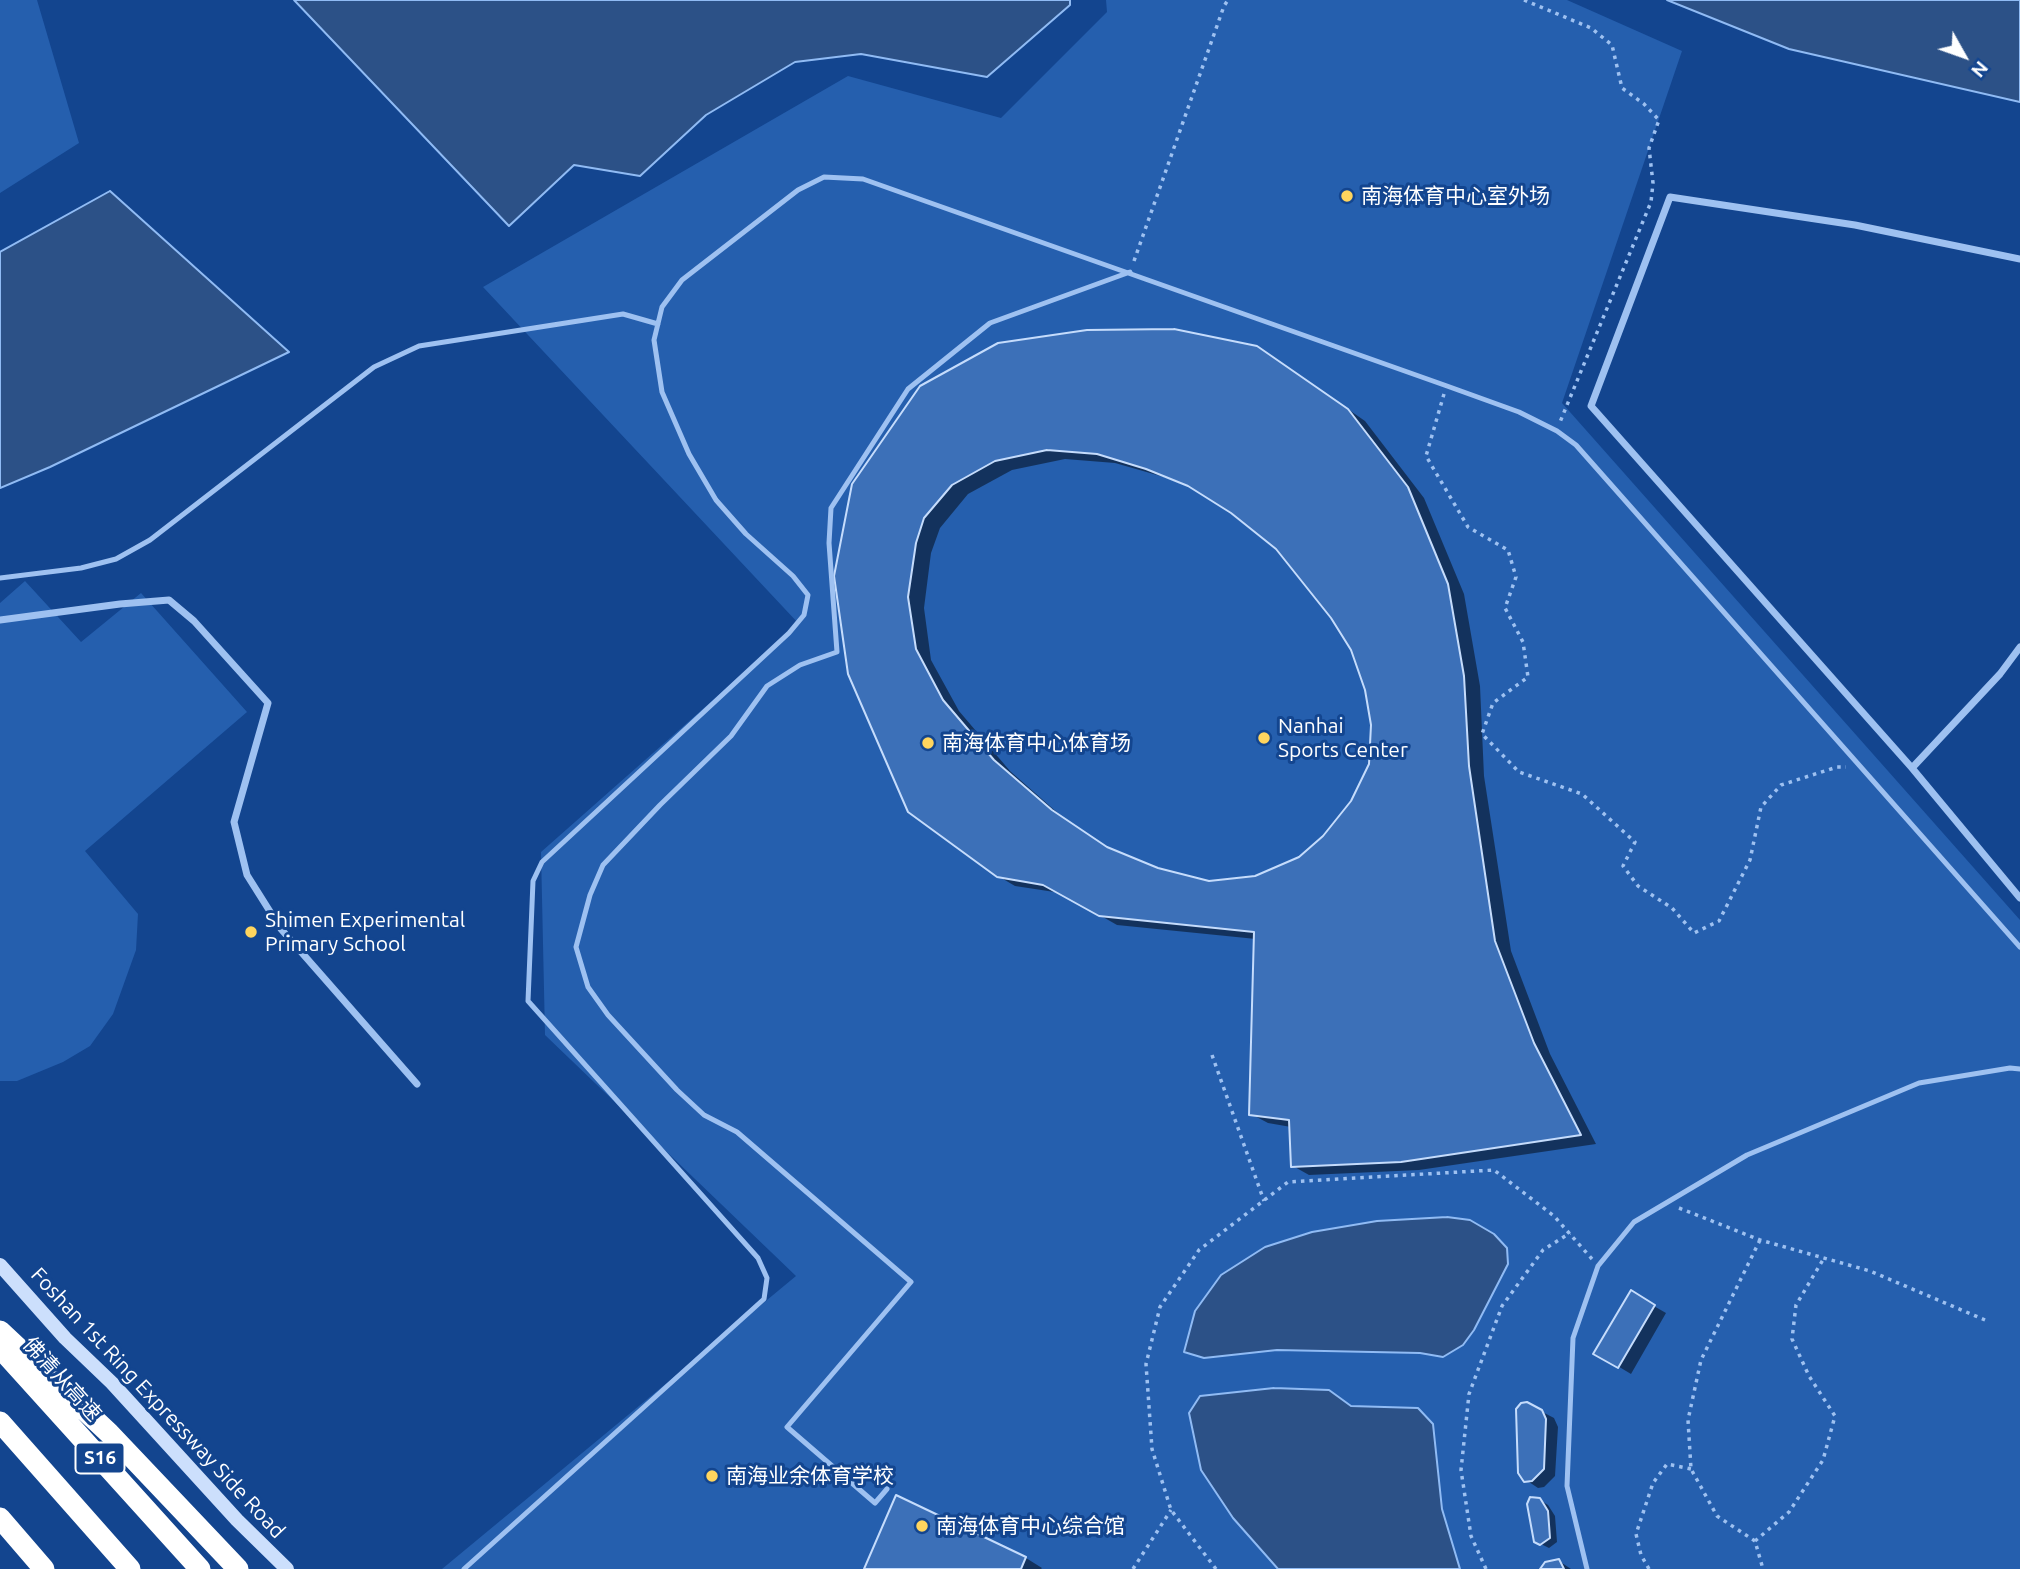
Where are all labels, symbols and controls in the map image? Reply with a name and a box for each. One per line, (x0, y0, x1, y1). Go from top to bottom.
north arrow (1929, 21, 1999, 91)
text: N (1967, 57, 1993, 82)
place label: 南海体育中心室外场 (1361, 183, 1550, 209)
marker: 南海体育中心室外场 (1339, 188, 1355, 204)
place label: Nanhai Sports Center (1278, 713, 1408, 763)
place label: 南海体育中心体育场 (942, 730, 1131, 756)
marker: Nanhai Sports Center (1256, 730, 1272, 746)
marker: 南海体育中心体育场 (920, 735, 936, 751)
place label: Shimen Experimental Primary School (265, 907, 465, 957)
marker: Shimen Experimental Primary School (243, 924, 259, 940)
street label: Foshan 1st Ring Expressway Side Road (26, 1262, 290, 1544)
street label: 佛清从高速 (18, 1332, 106, 1426)
road number: S16 (76, 1442, 124, 1474)
place label: 南海业余体育学校 (726, 1463, 894, 1489)
marker: 南海业余体育学校 (704, 1468, 720, 1484)
place label: 南海体育中心综合馆 (936, 1513, 1125, 1539)
marker: 南海体育中心综合馆 (914, 1518, 930, 1534)

